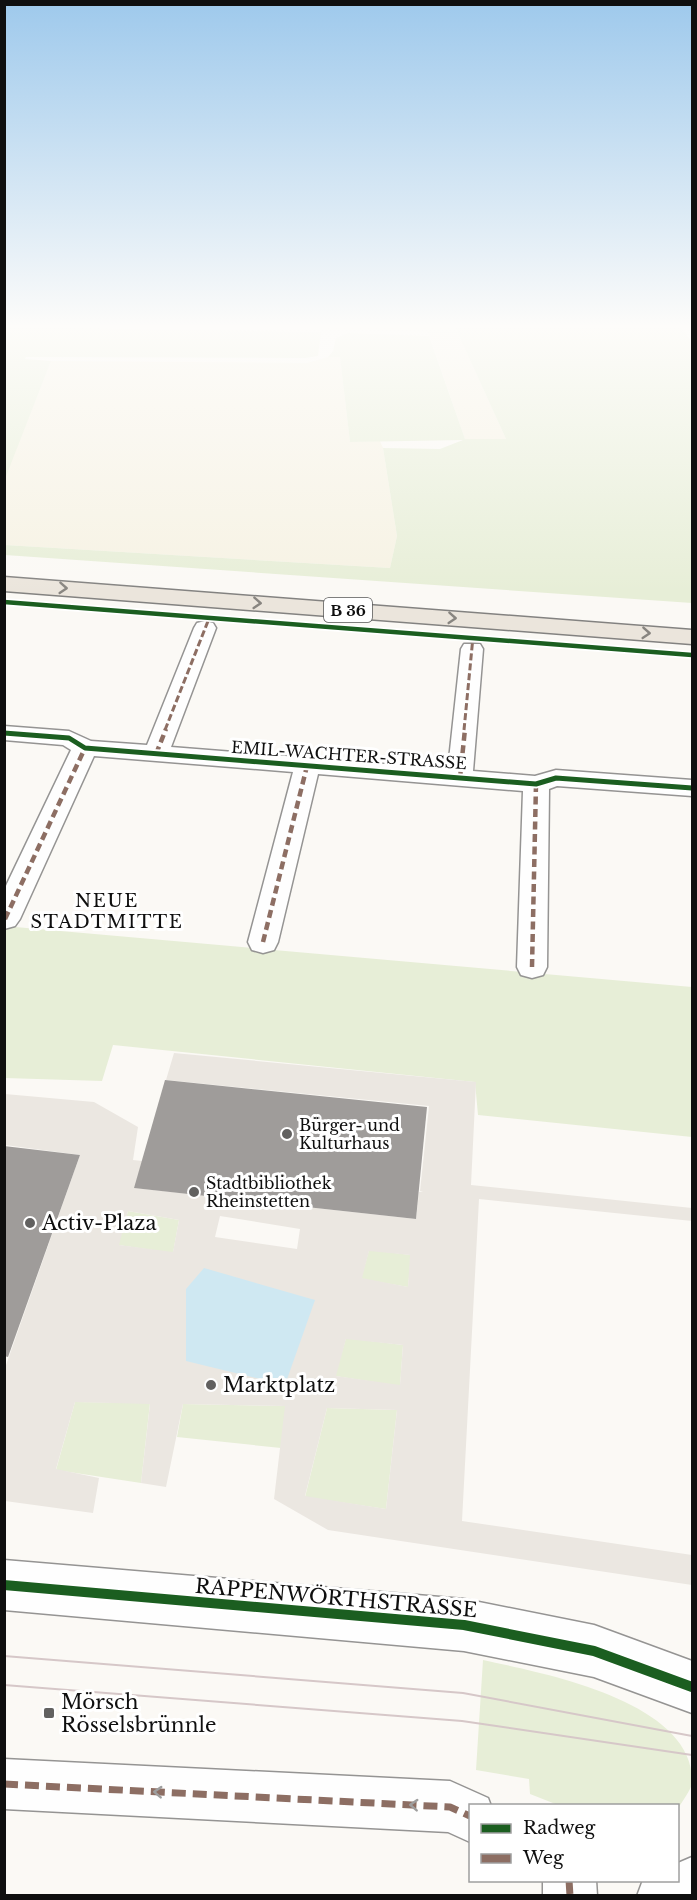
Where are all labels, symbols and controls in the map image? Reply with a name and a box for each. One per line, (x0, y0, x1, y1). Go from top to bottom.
one-way arrow (58, 582, 67, 595)
one-way arrow (253, 596, 262, 609)
road number: B 36 (324, 598, 372, 622)
one-way arrow (447, 611, 456, 624)
one-way arrow (642, 626, 651, 639)
street label: EMIL-WACHTER-STRASSE (231, 737, 467, 773)
district label: NEUE STADTMITTE (31, 890, 183, 933)
place label: Bürger- und Kulturhaus (299, 1115, 400, 1153)
marker: Bürger- und Kulturhaus (280, 1127, 294, 1141)
place label: Stadtbibliothek Rheinstetten (206, 1173, 332, 1211)
marker: Stadtbibliothek Rheinstetten (187, 1185, 201, 1199)
place label: Activ-Plaza (41, 1211, 157, 1235)
marker: Activ-Plaza (23, 1216, 37, 1230)
place label: Marktplatz (223, 1373, 335, 1397)
marker: Marktplatz (204, 1378, 218, 1392)
street label: RAPPENWÖRTHSTRASSE (194, 1573, 478, 1622)
place label: Mörsch Rösselsbrünnle (61, 1690, 216, 1737)
marker: Mörsch Rösselsbrünnle (42, 1706, 56, 1720)
one-way arrow (153, 1786, 162, 1799)
one-way arrow (410, 1799, 419, 1812)
legend (469, 1804, 679, 1882)
text: Radweg (523, 1817, 596, 1839)
text: Weg (522, 1847, 564, 1869)

